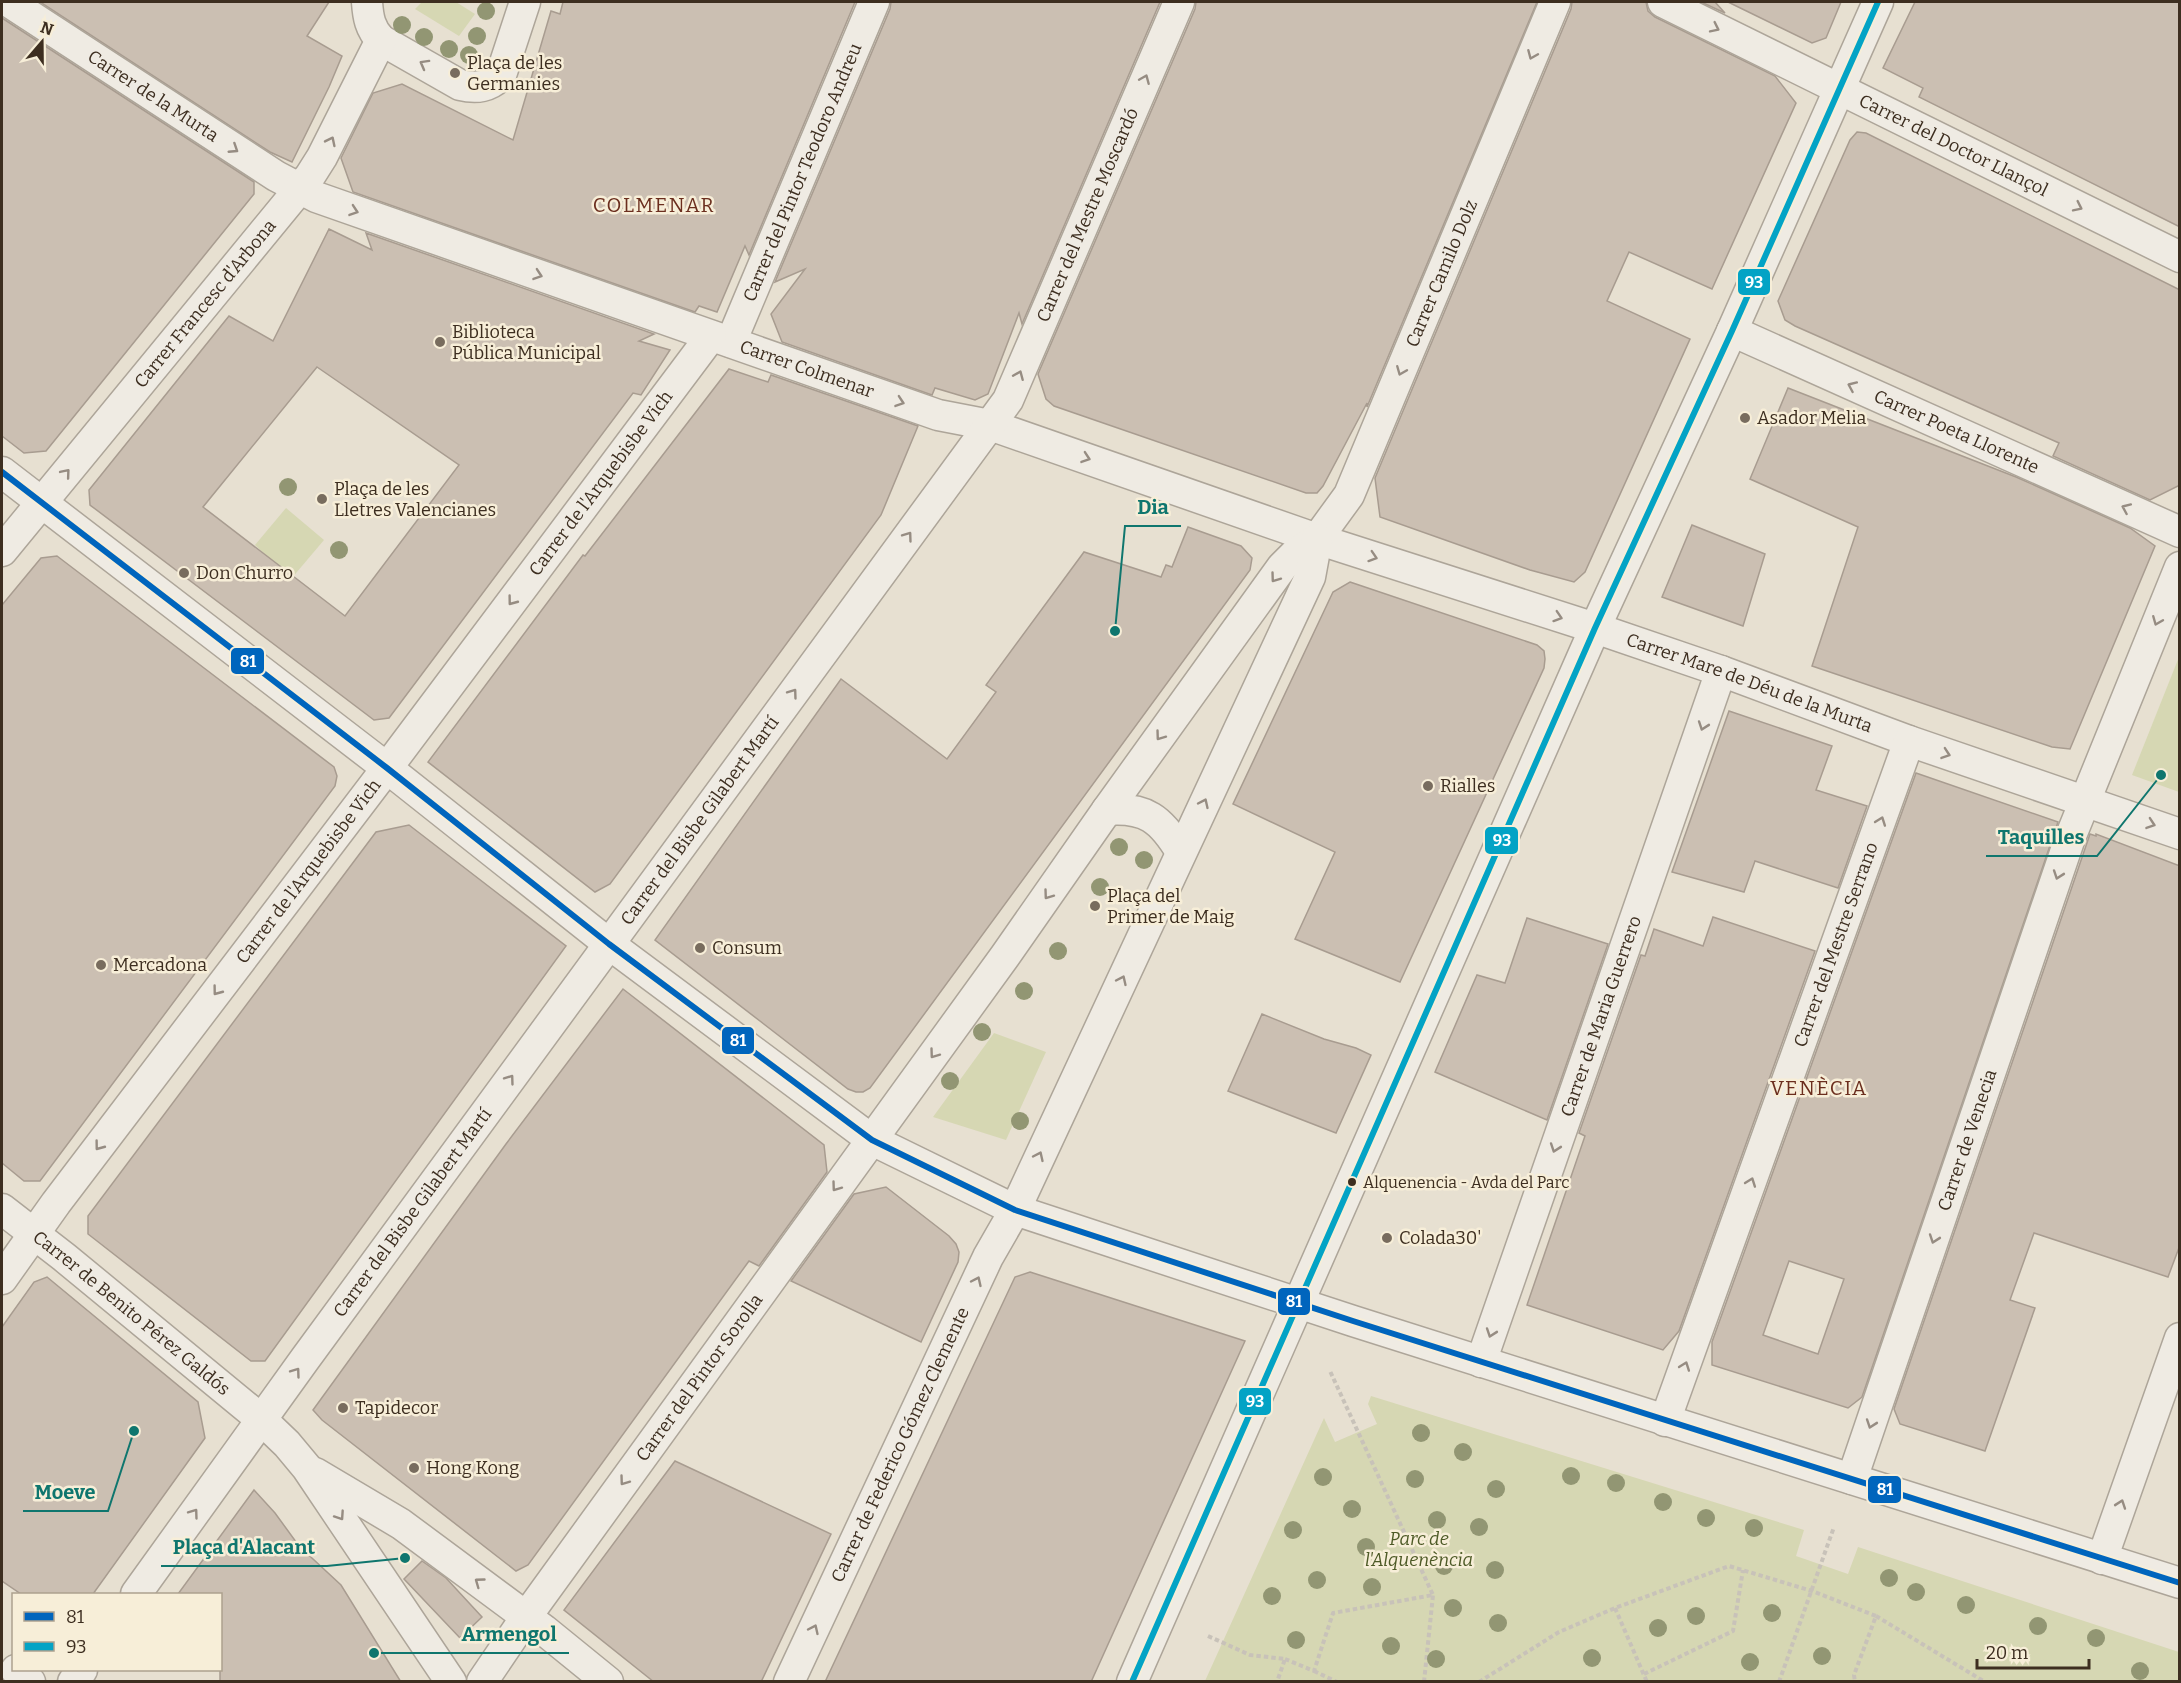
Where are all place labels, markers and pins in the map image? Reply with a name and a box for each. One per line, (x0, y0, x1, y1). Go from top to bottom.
place label: Plaça de les Germanies (467, 52, 562, 95)
marker: Plaça de les Germanies (448, 66, 462, 80)
place label: Biblioteca Pública Municipal (452, 321, 601, 364)
marker: Biblioteca Pública Municipal (433, 335, 447, 349)
place label: Asador Melia (1757, 407, 1866, 429)
marker: Asador Melia (1738, 411, 1752, 425)
place label: Plaça de les Lletres Valencianes (334, 478, 496, 521)
callout: Dia (1125, 488, 1181, 526)
marker: Plaça de les Lletres Valencianes (315, 492, 329, 506)
place label: Don Churro (196, 562, 293, 584)
marker: Don Churro (177, 566, 191, 580)
place label: Rialles (1440, 775, 1495, 797)
marker: Rialles (1421, 779, 1435, 793)
callout: Taquilles (1986, 818, 2097, 856)
place label: Plaça del Primer de Maig (1107, 885, 1234, 928)
marker: Plaça del Primer de Maig (1088, 899, 1102, 913)
place label: Consum (712, 937, 782, 959)
marker: Consum (693, 941, 707, 955)
place label: Mercadona (113, 954, 207, 976)
marker: Mercadona (94, 958, 108, 972)
place label: Alquenencia - Avda del Parc (1363, 1173, 1569, 1192)
marker: Alquenencia - Avda del Parc (1346, 1176, 1358, 1188)
place label: Colada30' (1399, 1227, 1482, 1249)
marker: Colada30' (1380, 1231, 1394, 1245)
place label: Tapidecor (355, 1397, 438, 1419)
marker: Tapidecor (336, 1401, 350, 1415)
place label: Hong Kong (426, 1457, 519, 1479)
marker: Hong Kong (407, 1461, 421, 1475)
callout: Moeve (23, 1473, 108, 1511)
callout: Plaça d'Alacant (161, 1528, 327, 1566)
callout: Armengol (449, 1615, 569, 1653)

